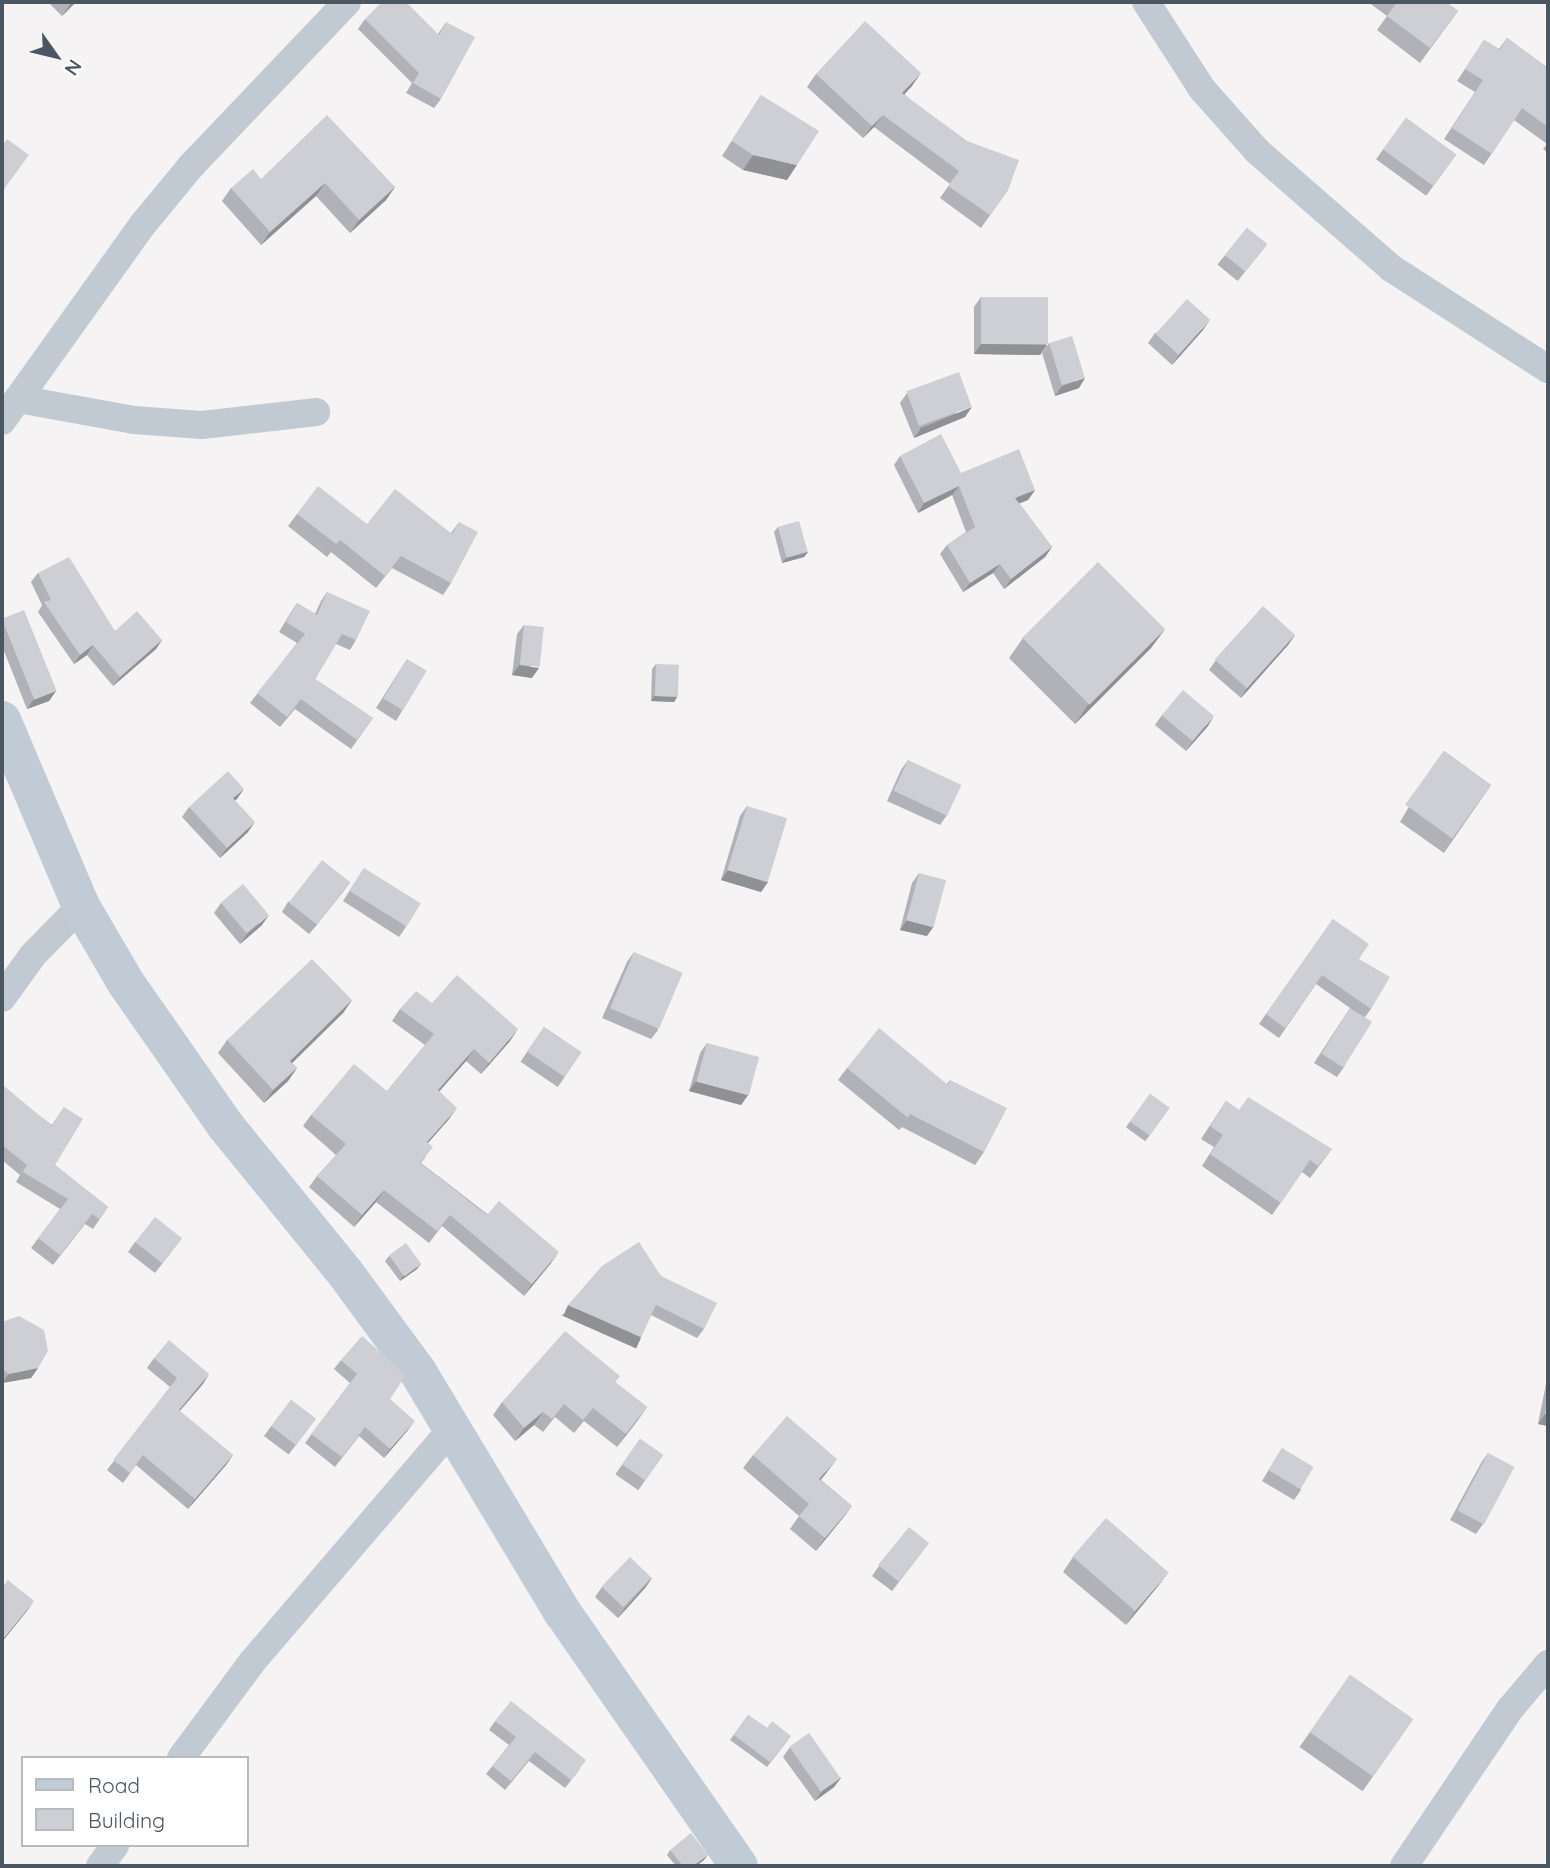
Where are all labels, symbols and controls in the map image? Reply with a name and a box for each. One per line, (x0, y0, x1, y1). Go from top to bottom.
north arrow (21, 21, 91, 91)
text: N (60, 55, 87, 80)
legend (21, 1756, 248, 1847)
text: Road (88, 1772, 140, 1798)
text: Building (88, 1807, 165, 1833)

